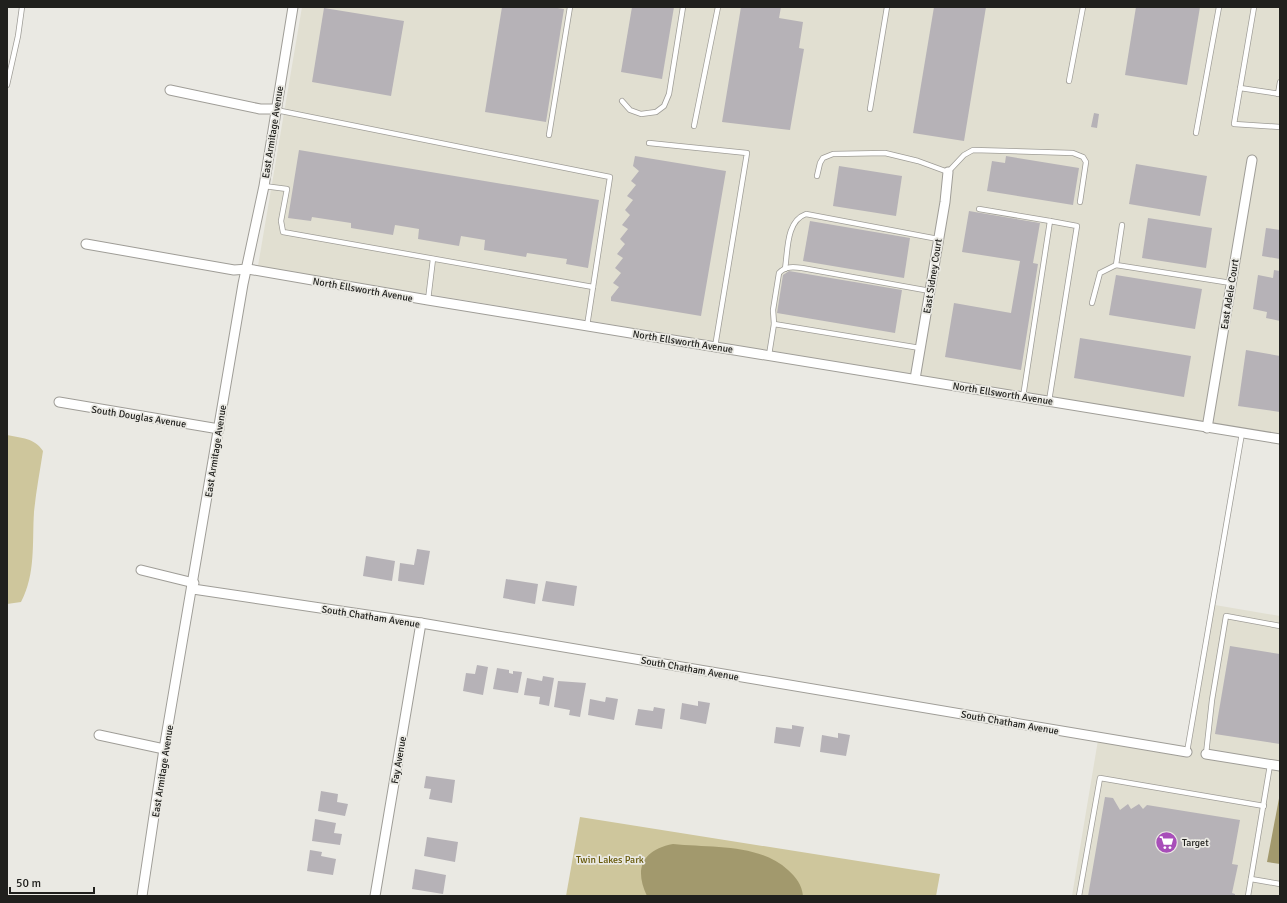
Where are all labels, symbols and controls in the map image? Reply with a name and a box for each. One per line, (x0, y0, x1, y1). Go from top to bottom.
street label: East Armitage Avenue (260, 85, 286, 179)
street label: East Sidney Court (921, 237, 945, 314)
street label: East Adele Court (1218, 258, 1242, 330)
street label: North Ellsworth Avenue (312, 275, 414, 305)
street label: North Ellsworth Avenue (632, 328, 734, 356)
street label: North Ellsworth Avenue (952, 380, 1054, 408)
street label: South Douglas Avenue (91, 404, 187, 430)
street label: East Armitage Avenue (203, 404, 229, 498)
street label: South Chatham Avenue (321, 603, 421, 631)
street label: South Chatham Avenue (640, 654, 740, 684)
street label: South Chatham Avenue (960, 708, 1060, 738)
street label: East Armitage Avenue (150, 724, 176, 818)
street label: Fay Avenue (389, 736, 409, 785)
supermarket icon: Target (1154, 829, 1180, 855)
place label: Target (1182, 837, 1209, 849)
park label: Twin Lakes Park (576, 854, 644, 866)
scale bar (10, 869, 94, 895)
text: 50 m (16, 876, 41, 891)

